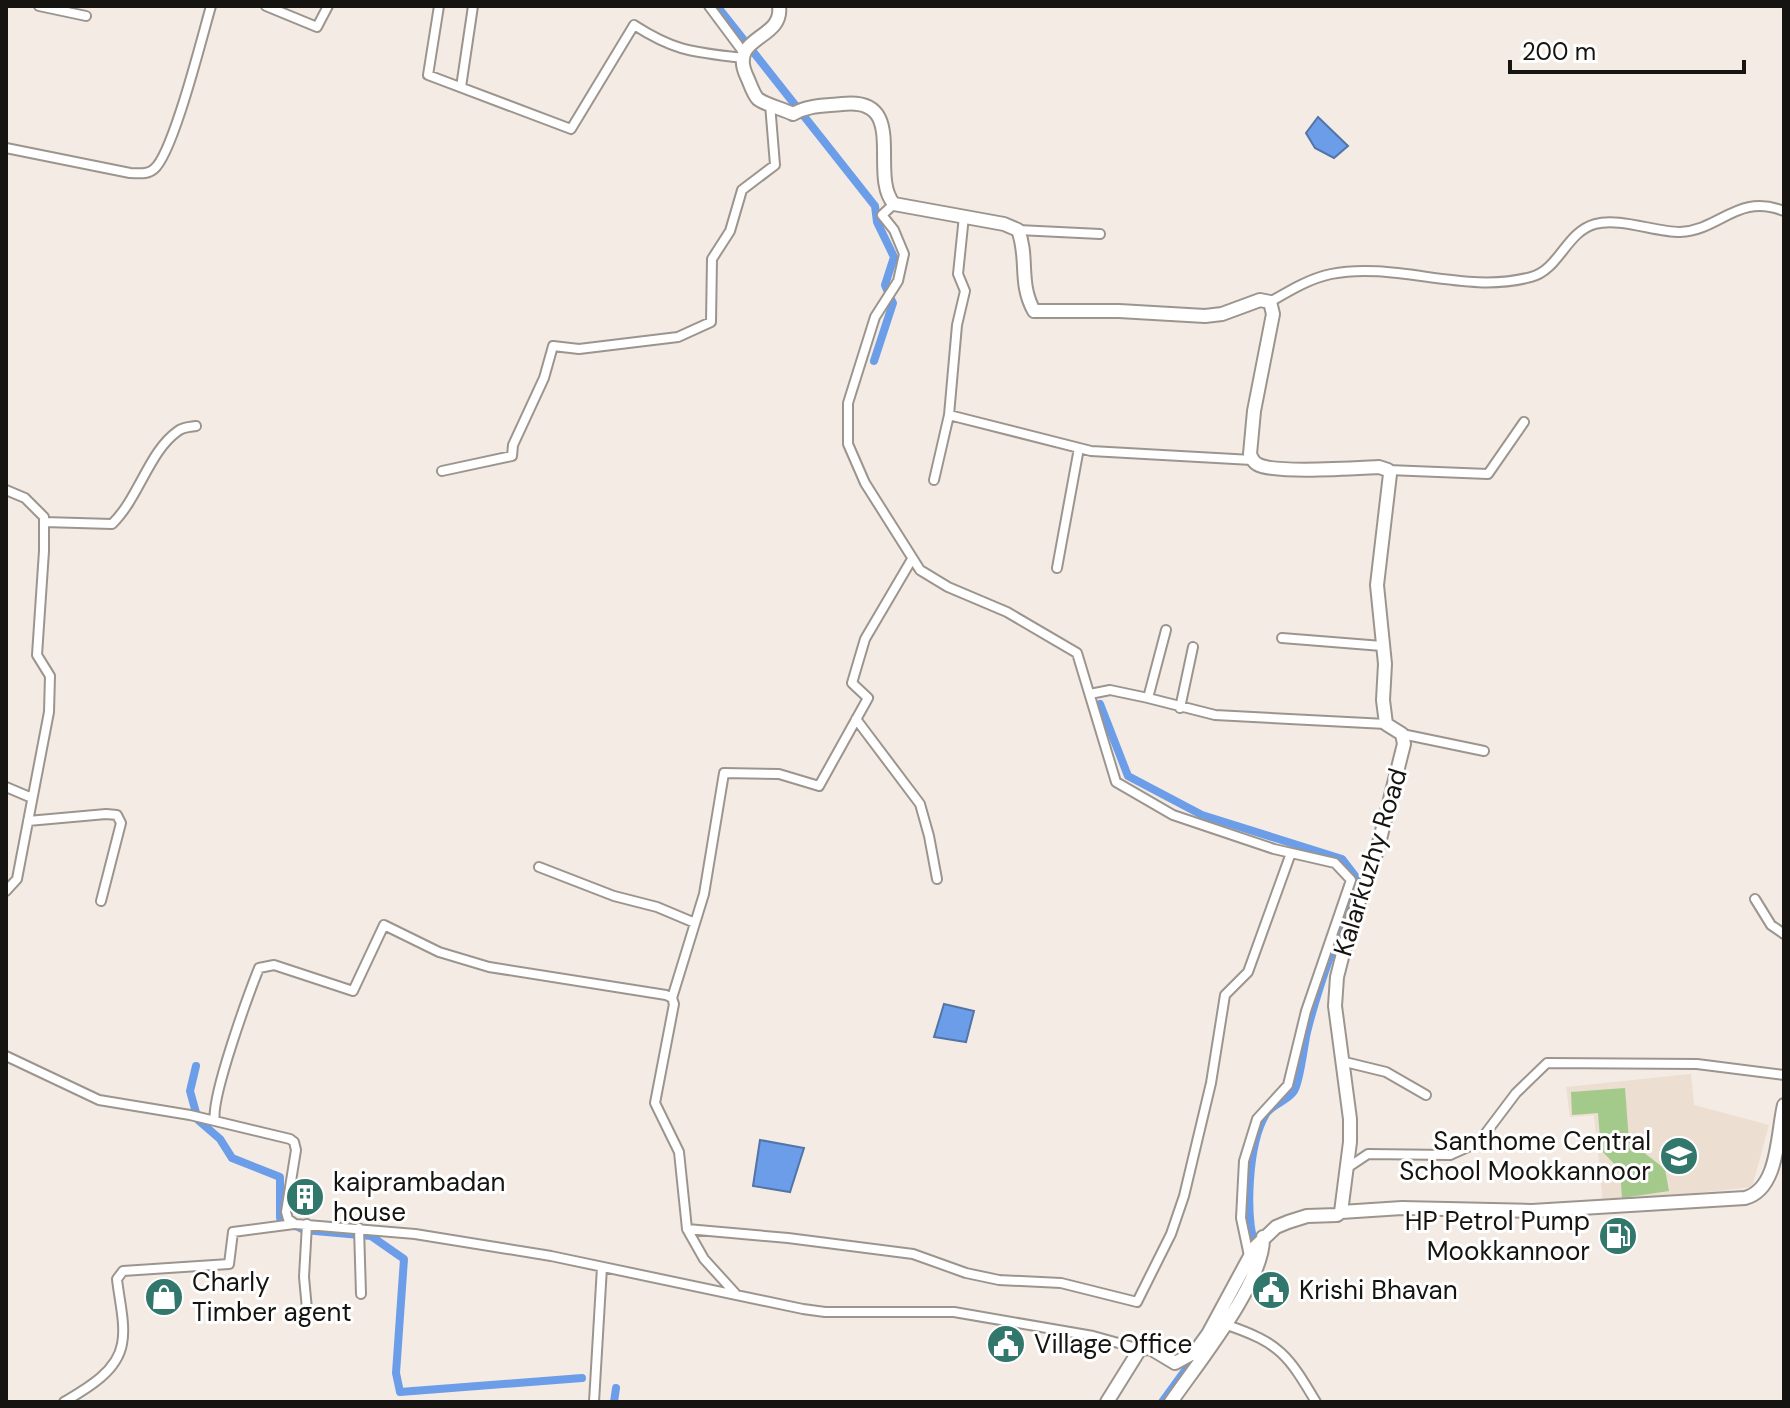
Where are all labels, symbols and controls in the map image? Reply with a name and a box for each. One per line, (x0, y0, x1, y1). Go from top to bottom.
scale bar (1510, 24, 1744, 74)
text: 200 m (1522, 36, 1596, 67)
street label: Kalarkuzhy Road (1325, 764, 1415, 960)
place label: Santhome Central School Mookkannoor (1399, 1124, 1651, 1188)
school or university icon: Santhome Central School Mookkannoor (1658, 1135, 1700, 1177)
place label: kaiprambadan house (333, 1165, 505, 1229)
building icon: kaiprambadan house (284, 1176, 326, 1218)
place label: HP Petrol Pump Mookkannoor (1405, 1204, 1590, 1268)
fuel station icon: HP Petrol Pump Mookkannoor (1597, 1215, 1639, 1257)
place label: Charly Timber agent (192, 1265, 352, 1329)
public building icon: Krishi Bhavan (1250, 1269, 1292, 1311)
place label: Krishi Bhavan (1299, 1273, 1458, 1307)
shop icon: Charly Timber agent (143, 1276, 185, 1318)
public building icon: Village Office (985, 1323, 1027, 1365)
place label: Village Office (1034, 1327, 1192, 1361)

